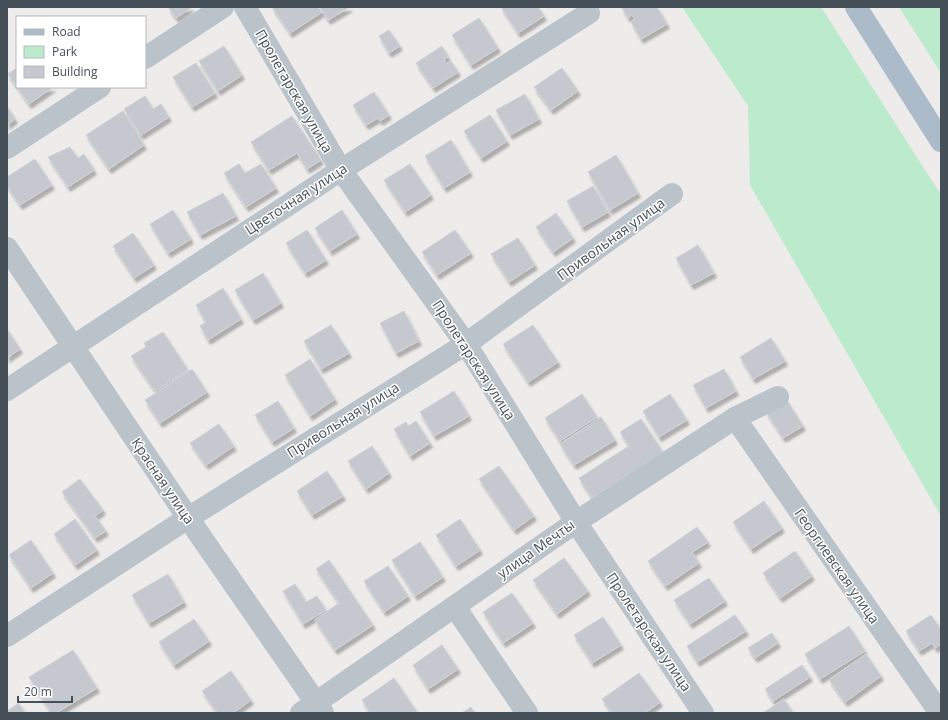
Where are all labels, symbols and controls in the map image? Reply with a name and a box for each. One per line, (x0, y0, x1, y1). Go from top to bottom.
legend (16, 16, 146, 88)
text: Road (52, 23, 81, 40)
street label: Пролетарская улица (251, 26, 338, 156)
text: Park (52, 43, 78, 60)
text: Building (52, 63, 98, 80)
street label: Цветочная улица (241, 158, 350, 239)
street label: Привольная улица (553, 193, 668, 284)
street label: Пролетарская улица (428, 296, 520, 423)
street label: Привольная улица (283, 377, 402, 462)
street label: Красная улица (128, 434, 199, 528)
street label: Георгиевская улица (790, 504, 884, 627)
street label: улица Мечты (493, 515, 578, 582)
street label: Пролетарская улица (603, 569, 696, 695)
scale bar (18, 678, 72, 704)
text: 20 m (24, 683, 52, 700)

